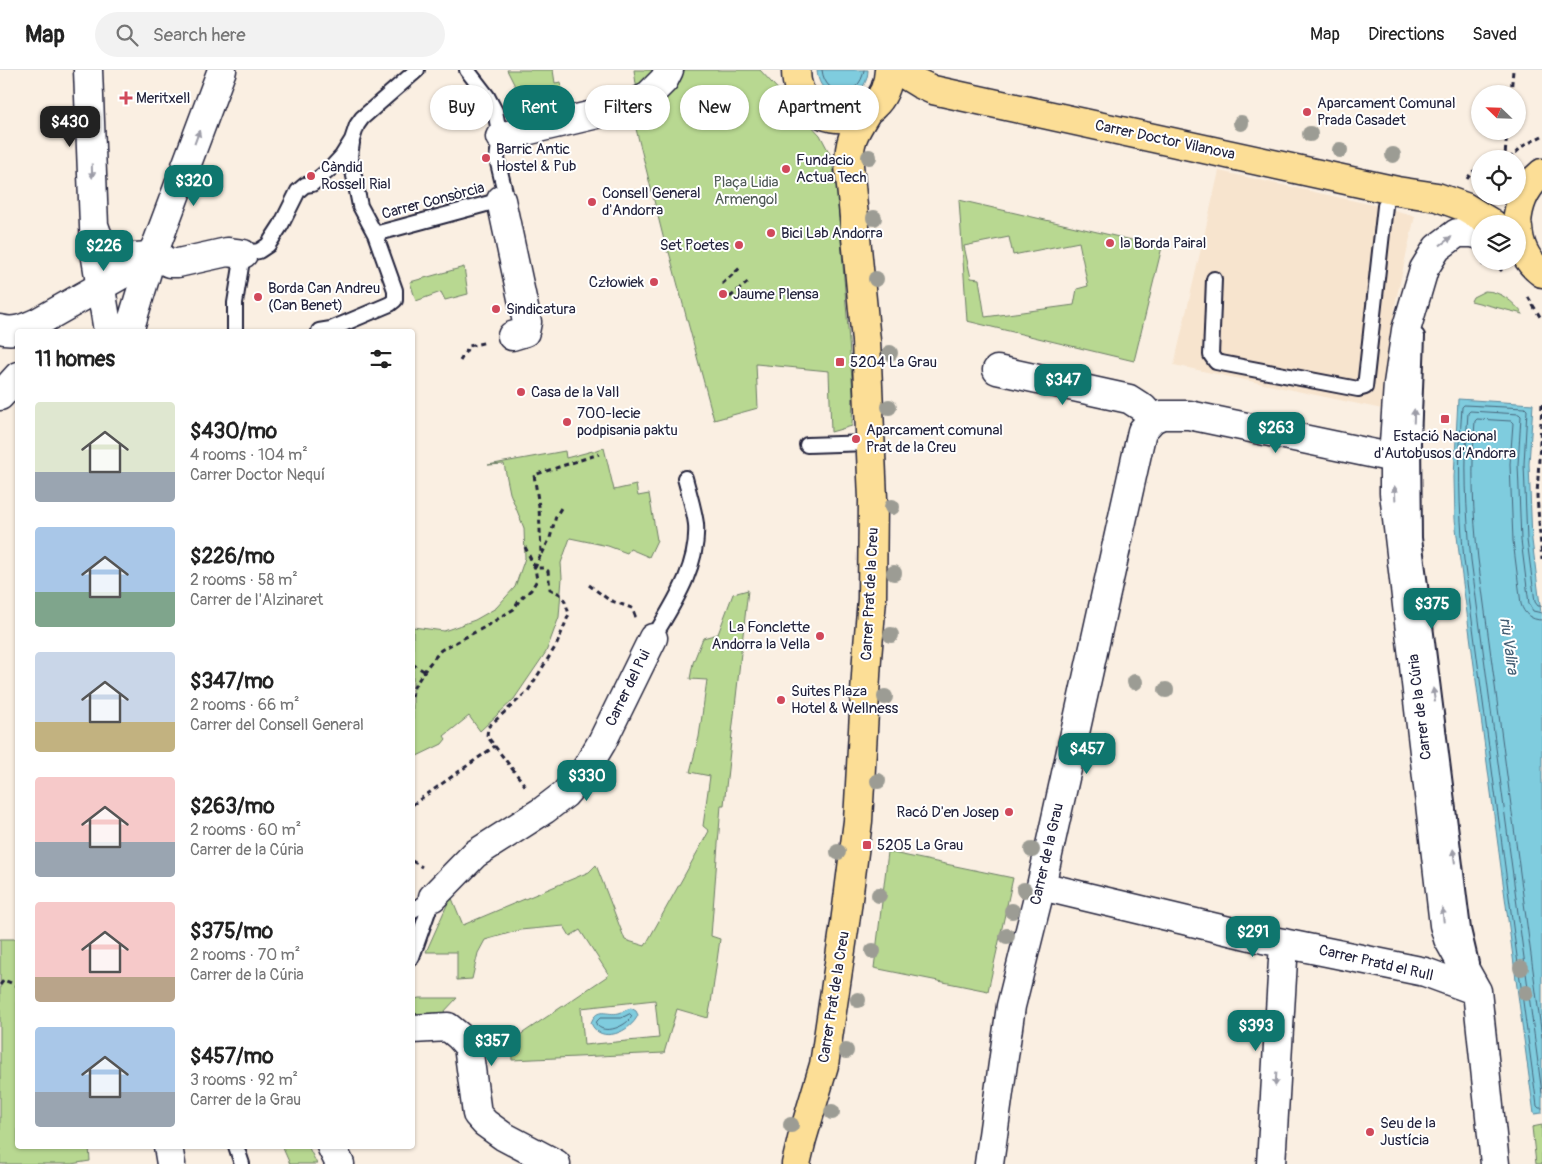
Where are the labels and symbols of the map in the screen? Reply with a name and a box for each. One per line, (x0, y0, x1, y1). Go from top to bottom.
north arrow (1471, 85, 1526, 140)
place label: Meritxell (136, 89, 190, 108)
marker: Meritxell (120, 92, 132, 104)
place label: Aparcament Comunal Prada Casadet (1317, 94, 1456, 130)
pin: $430 (40, 106, 100, 148)
marker: Aparcament Comunal Prada Casadet (1301, 106, 1313, 118)
street label: Carrer Doctor Vilanova (1093, 116, 1237, 164)
one-way arrow (194, 129, 201, 144)
place label: Barric Antic Hostel & Pub (496, 140, 576, 176)
place label: Fundacio Actua Tech (796, 151, 867, 187)
marker: Barric Antic Hostel & Pub (480, 152, 492, 164)
place label: Càndid Rossell Rial (321, 158, 391, 194)
one-way arrow (88, 163, 96, 179)
marker: Fundacio Actua Tech (780, 163, 792, 175)
pin: $320 (164, 164, 224, 207)
marker: Càndid Rossell Rial (305, 170, 317, 182)
park label: Plaça Lidia Armengol (714, 173, 778, 209)
street label: Carrer Consòrcia (380, 178, 486, 224)
place label: Consell General d'Andorra (602, 184, 701, 220)
marker: Consell General d'Andorra (586, 196, 598, 208)
place label: Bici Lab Andorra (781, 224, 883, 243)
marker: Bici Lab Andorra (765, 227, 777, 239)
pin: $226 (74, 230, 134, 272)
place label: la Borda Pairal (1120, 234, 1206, 253)
place label: Set Poetes (660, 236, 729, 255)
one-way arrow (1439, 236, 1453, 246)
marker: la Borda Pairal (1104, 237, 1116, 249)
marker: Set Poetes (733, 239, 745, 251)
place label: Człowiek (589, 273, 645, 292)
marker: Człowiek (648, 276, 660, 288)
place label: Borda Can Andreu (Can Benet) (268, 279, 380, 315)
place label: Jaume Plensa (733, 285, 819, 304)
marker: Jaume Plensa (717, 288, 729, 300)
marker: Borda Can Andreu (Can Benet) (252, 291, 264, 303)
place label: Sindicatura (506, 300, 576, 319)
marker: Sindicatura (490, 303, 502, 315)
place label: 5204 La Grau (850, 353, 937, 372)
marker: 5204 La Grau (834, 356, 846, 368)
pin: $347 (1033, 364, 1093, 406)
place label: Casa de la Vall (531, 383, 619, 402)
marker: Casa de la Vall (515, 386, 527, 398)
place label: 700-lecie podpisania paktu (577, 404, 678, 440)
one-way arrow (1410, 408, 1418, 424)
pin: $263 (1246, 412, 1306, 454)
marker: Estació Nacional d'Autobusos d'Andorra (1439, 413, 1451, 425)
marker: 700-lecie podpisania paktu (561, 416, 573, 428)
place label: Aparcament comunal Prat de la Creu (866, 421, 1003, 457)
place label: Estació Nacional d'Autobusos d'Andorra (1374, 427, 1516, 463)
marker: Aparcament comunal Prat de la Creu (850, 433, 862, 445)
one-way arrow (1390, 485, 1398, 501)
street label: Carrer Prat de la Creu (857, 527, 883, 661)
pin: $375 (1402, 588, 1462, 630)
water label: riu Valira (1495, 616, 1523, 677)
place label: La Fonclette Andorra la Vella (711, 618, 811, 654)
marker: La Fonclette Andorra la Vella (814, 630, 826, 642)
street label: Carrer del Pui (601, 646, 655, 729)
street label: Carrer de la Cúria (1404, 653, 1436, 761)
place label: Suites Plaza Hotel & Wellness (791, 682, 898, 718)
one-way arrow (1429, 687, 1437, 703)
marker: Suites Plaza Hotel & Wellness (775, 694, 787, 706)
pin: $457 (1057, 732, 1117, 775)
pin: $330 (557, 760, 617, 802)
street label: Carrer de la Grau (1026, 801, 1068, 907)
place label: Racó D'en Josep (897, 803, 999, 822)
marker: Racó D'en Josep (1003, 806, 1015, 818)
place label: 5205 La Grau (877, 836, 963, 855)
marker: 5205 La Grau (861, 839, 873, 851)
one-way arrow (1450, 848, 1458, 864)
one-way arrow (1439, 907, 1447, 923)
pin: $291 (1223, 916, 1283, 958)
street label: Carrer Prat de la Creu (814, 930, 854, 1064)
street label: Carrer Pratd el Rull (1317, 941, 1435, 985)
pin: $393 (1226, 1010, 1286, 1052)
pin: $357 (462, 1024, 522, 1067)
one-way arrow (1271, 1071, 1279, 1087)
place label: Seu de la Justícia (1380, 1114, 1436, 1150)
marker: Seu de la Justícia (1364, 1126, 1376, 1138)

